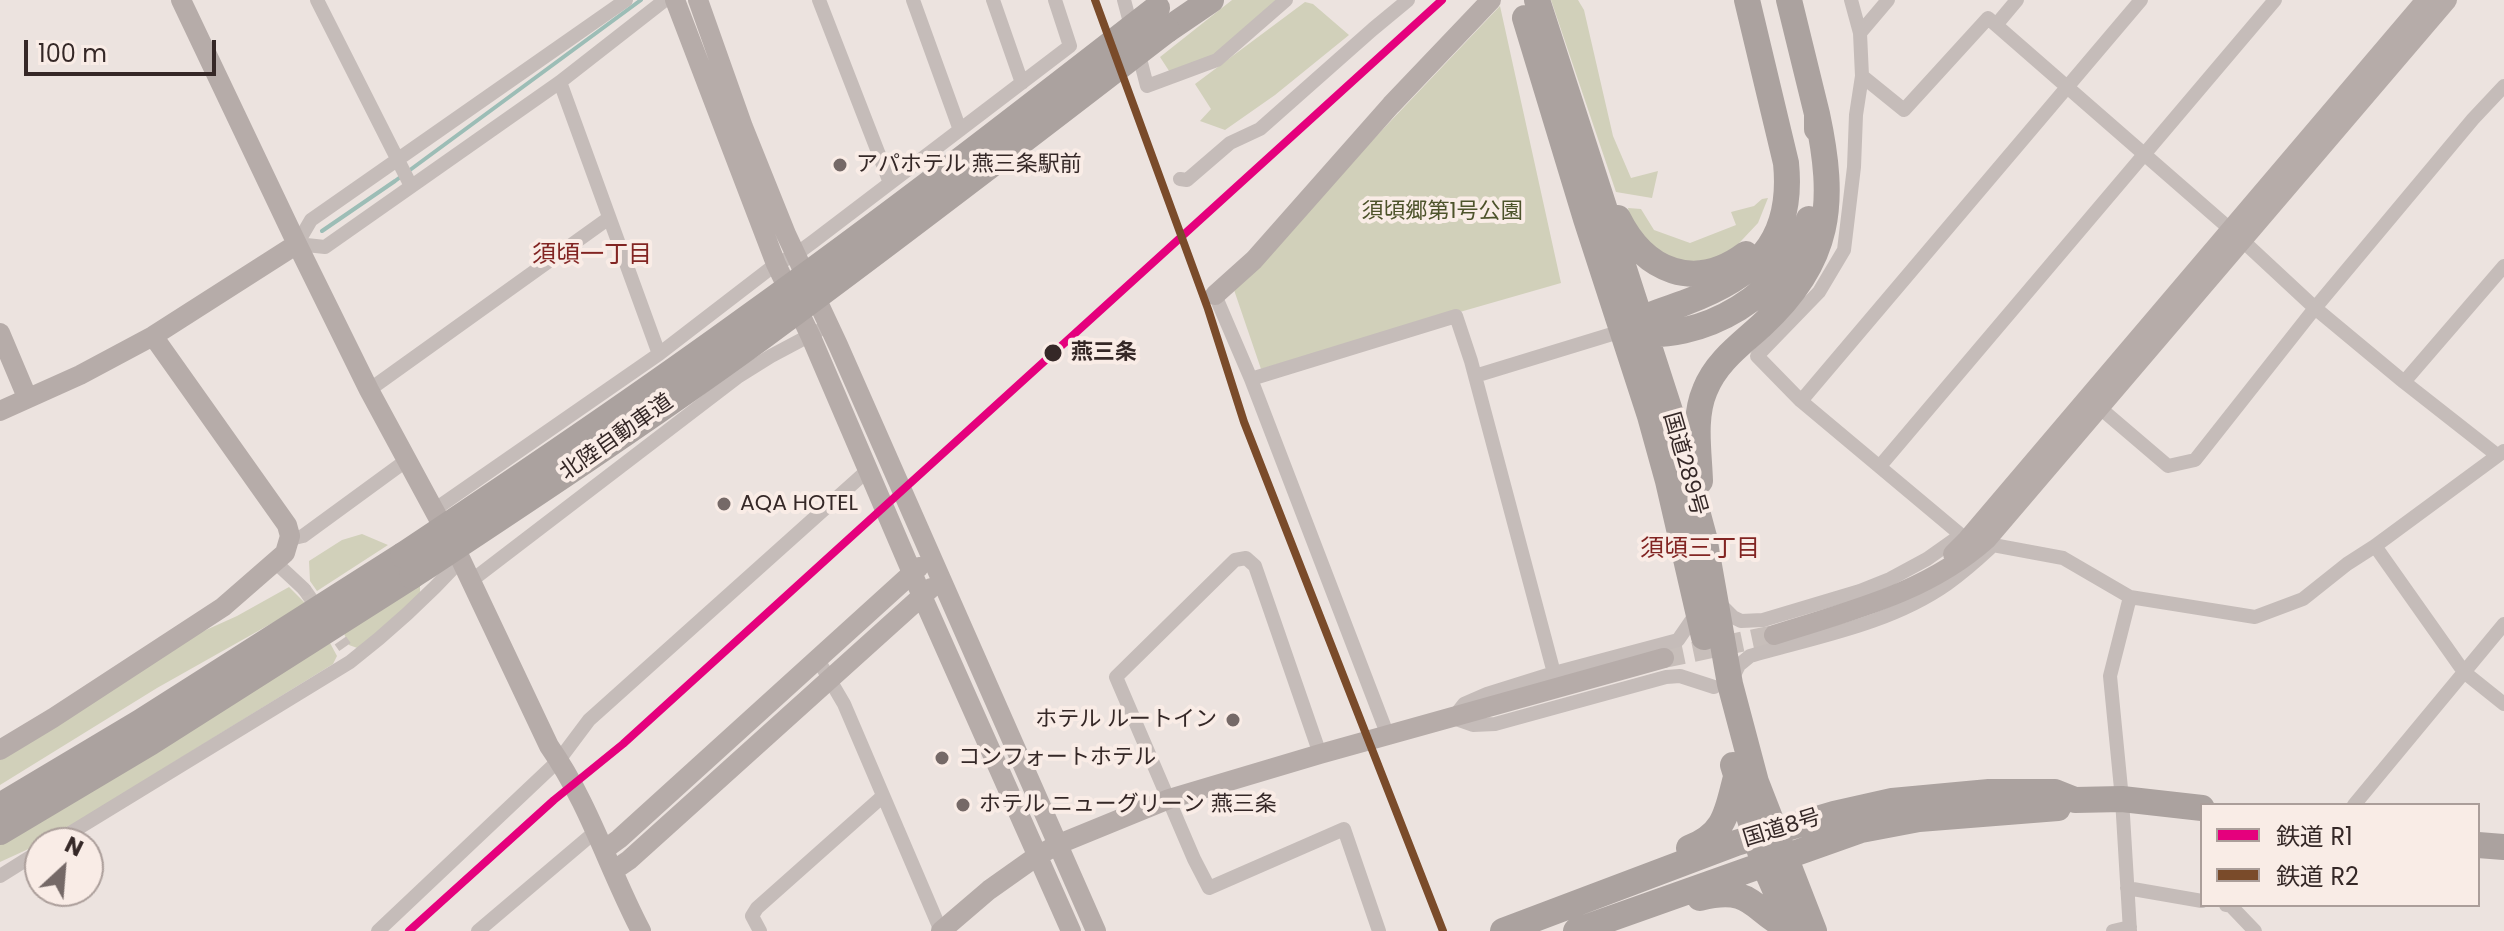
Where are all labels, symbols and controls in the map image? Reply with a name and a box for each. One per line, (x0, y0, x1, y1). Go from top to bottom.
scale bar (28, 24, 220, 74)
text: 100 m (38, 37, 107, 70)
place label: アパホテル 燕三条駅前 (856, 152, 1082, 178)
marker: アパホテル 燕三条駅前 (831, 156, 849, 174)
park label: 須頃郷第1号公園 (1361, 199, 1523, 225)
district label: 須頃一丁目 (532, 242, 652, 270)
place label: 燕三条 (1071, 340, 1137, 366)
marker: 燕三条 (1042, 342, 1064, 364)
street label: 北陸自動車道 (555, 389, 679, 487)
street label: 国道289号 (1657, 409, 1711, 519)
place label: AQA HOTEL (740, 491, 858, 517)
marker: AQA HOTEL (715, 495, 733, 513)
district label: 須頃三丁目 (1640, 536, 1760, 564)
place label: ホテル ルートイン (1035, 707, 1217, 733)
marker: ホテル ルートイン (1224, 711, 1242, 729)
place label: コンフォートホテル (958, 745, 1156, 771)
marker: コンフォートホテル (933, 749, 951, 767)
place label: ホテル ニューグリーン 燕三条 (979, 792, 1277, 818)
marker: ホテル ニューグリーン 燕三条 (954, 796, 972, 814)
legend (2200, 803, 2480, 907)
street label: 国道8号 (1740, 805, 1824, 853)
text: 鉄道 R1 (2276, 820, 2353, 853)
north arrow (24, 827, 104, 907)
text: N (60, 829, 88, 864)
text: 鉄道 R2 (2276, 860, 2359, 893)

